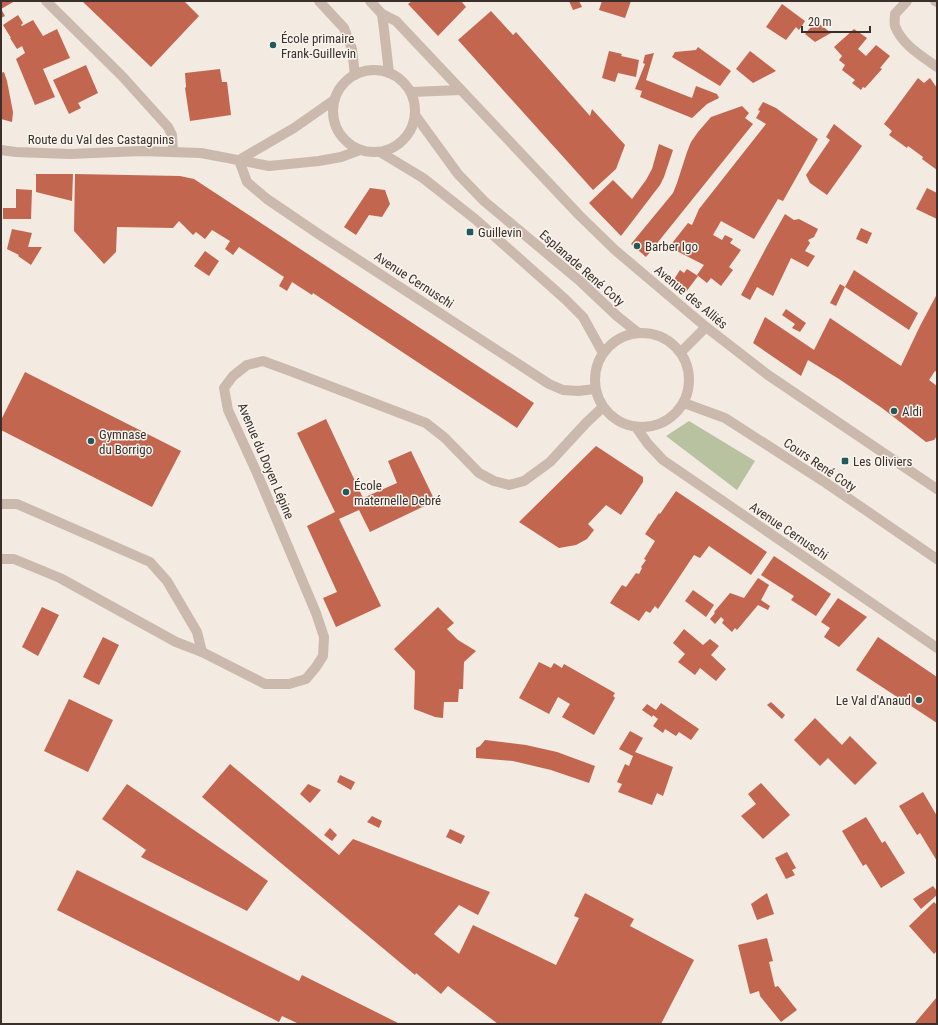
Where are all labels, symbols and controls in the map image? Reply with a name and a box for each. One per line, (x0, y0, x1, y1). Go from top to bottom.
scale bar (802, 8, 870, 34)
text: 20 m (808, 15, 832, 29)
place label: École primaire Frank-Guillevin (281, 31, 356, 61)
marker: École primaire Frank-Guillevin (268, 40, 278, 50)
street label: Route du Val des Castagnins (28, 132, 174, 147)
place label: Guillevin (478, 225, 522, 240)
marker: Guillevin (465, 227, 475, 237)
street label: Esplanade René Coty (536, 227, 628, 309)
place label: Barber Igo (645, 239, 698, 254)
marker: Barber Igo (632, 241, 642, 251)
street label: Avenue Cernuschi (372, 249, 457, 311)
street label: Avenue des Alliés (652, 262, 730, 332)
street label: Avenue du Doyen Lépine (235, 401, 297, 521)
place label: Aldi (902, 404, 922, 419)
marker: Aldi (889, 406, 899, 416)
place label: Gymnase du Borrigo (99, 427, 152, 457)
street label: Cours René Coty (781, 435, 860, 495)
marker: Gymnase du Borrigo (86, 436, 96, 446)
place label: Les Oliviers (853, 454, 913, 469)
marker: Les Oliviers (840, 456, 850, 466)
place label: École maternelle Debré (354, 478, 441, 508)
marker: École maternelle Debré (341, 487, 351, 497)
street label: Avenue Cernuschi (747, 499, 831, 563)
place label: Le Val d'Anaud (836, 693, 911, 708)
marker: Le Val d'Anaud (914, 695, 924, 705)

